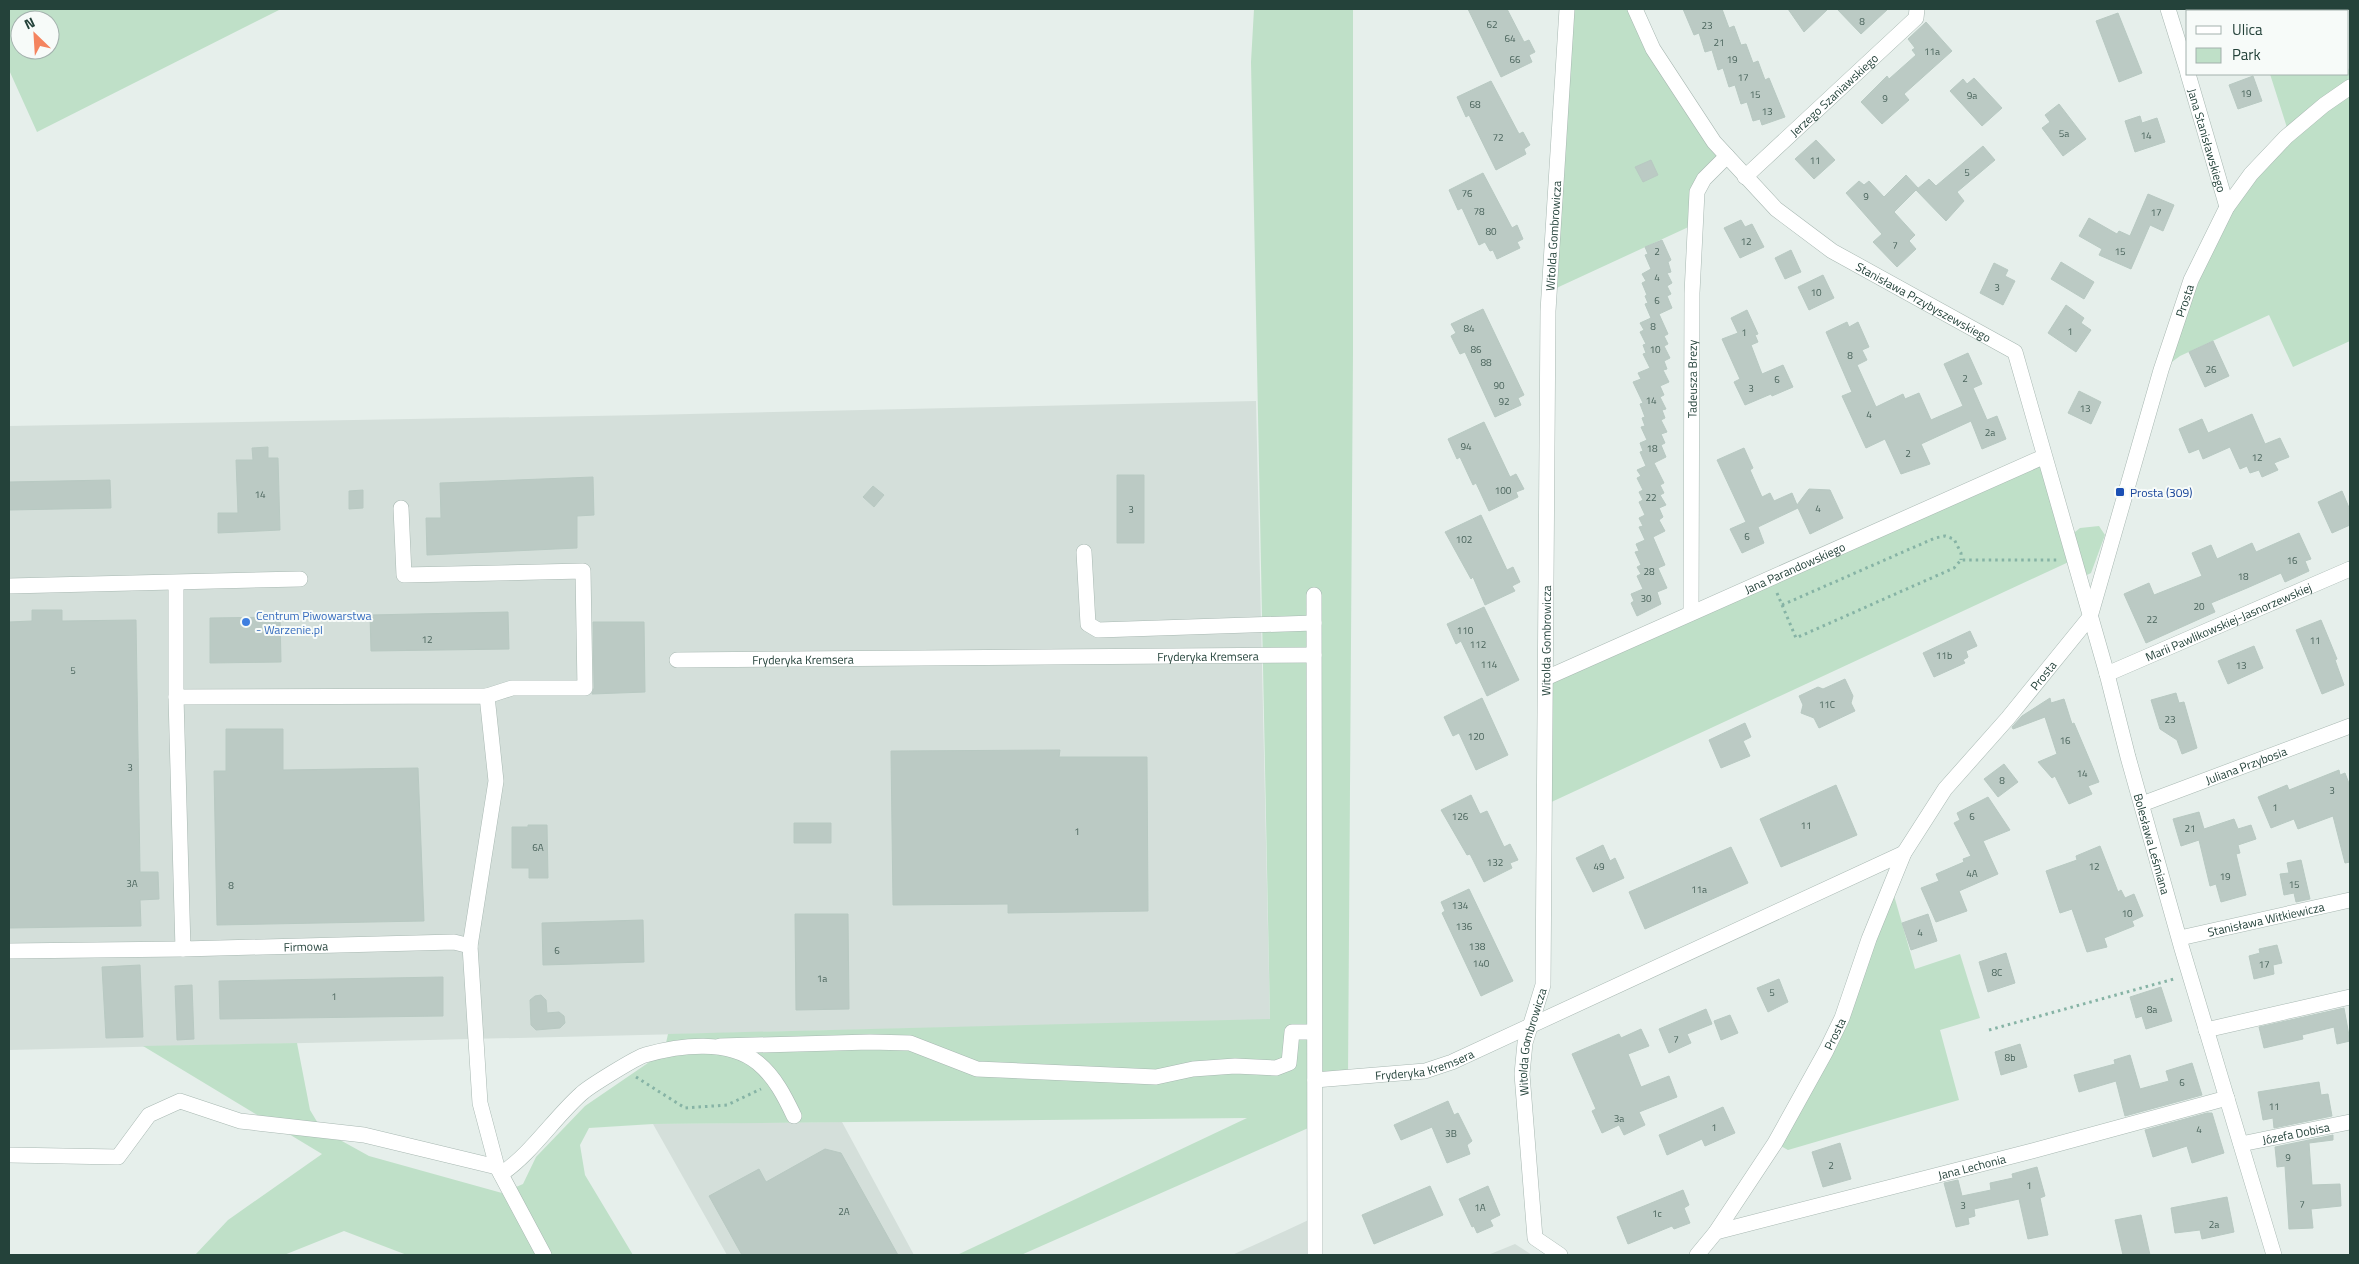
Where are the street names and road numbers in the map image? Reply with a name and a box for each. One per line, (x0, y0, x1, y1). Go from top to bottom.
street label: Jerzego Szaniawskiego (1785, 48, 1882, 141)
street label: Jana Stanisławskiego (2183, 86, 2232, 194)
street label: Witolda Gombrowicza (1540, 180, 1566, 292)
street label: Stanisława Przybyszewskiego (1852, 257, 1995, 347)
street label: Prosta (2170, 282, 2198, 319)
street label: Tadeusza Brezy (1682, 339, 1701, 418)
street label: Jana Parandowskiego (1741, 537, 1848, 598)
street label: Marii Pawlikowskiej-Jasnorzewskiej (2142, 577, 2314, 666)
street label: Witolda Gombrowicza (1536, 585, 1555, 696)
street label: Fryderyka Kremsera (1157, 646, 1259, 666)
street label: Fryderyka Kremsera (752, 649, 854, 669)
street label: Prosta (2025, 656, 2061, 694)
street label: Juliana Przybosia (2202, 741, 2289, 789)
street label: Bolesława Leśmiana (2129, 791, 2176, 896)
street label: Stanisława Witkiewicza (2206, 897, 2326, 941)
street label: Firmowa (283, 936, 328, 956)
street label: Witolda Gombrowicza (1512, 985, 1551, 1097)
street label: Prosta (1819, 1015, 1850, 1053)
street label: Fryderyka Kremsera (1374, 1044, 1477, 1085)
street label: Józefa Dobisa (2260, 1117, 2331, 1149)
street label: Jana Lechonia (1936, 1149, 2008, 1184)

